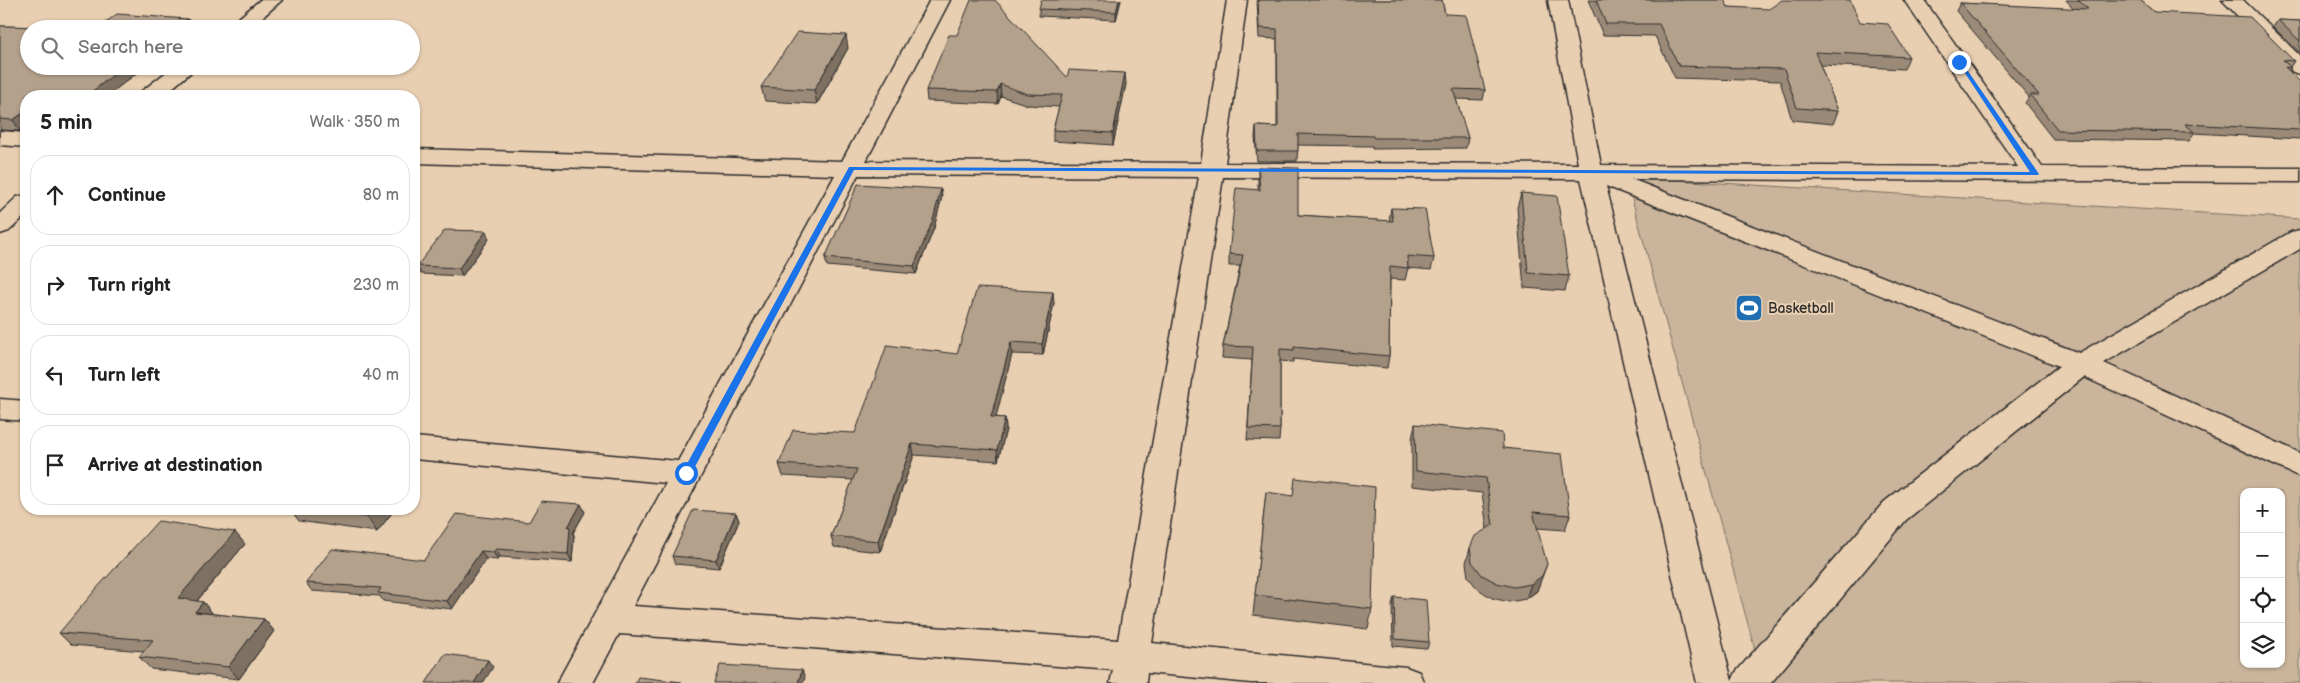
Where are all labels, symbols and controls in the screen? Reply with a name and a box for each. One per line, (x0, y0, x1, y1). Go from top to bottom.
search box (20, 20, 420, 75)
icon: search (38, 34, 66, 62)
text: Search here (78, 36, 183, 59)
route end (1948, 51, 1971, 74)
text: 5 min (40, 110, 93, 135)
text: Walk · 350 m (309, 113, 400, 132)
icon: ahead (41, 181, 69, 209)
text: Continue (88, 184, 166, 207)
text: 80 m (363, 186, 399, 205)
icon: right (41, 271, 69, 299)
text: Turn right (88, 274, 171, 297)
text: 230 m (353, 276, 399, 295)
sports icon: Basketball (1734, 293, 1764, 323)
place label: Basketball (1768, 300, 1834, 317)
icon: left (41, 361, 69, 389)
text: Turn left (88, 364, 160, 387)
text: 40 m (362, 366, 399, 385)
icon: arrive (41, 451, 69, 479)
text: Arrive at destination (88, 454, 263, 477)
route start (675, 462, 698, 485)
map controls (2240, 488, 2285, 668)
button: + (2240, 488, 2285, 533)
button: − (2240, 533, 2285, 578)
button: locate (2240, 578, 2285, 623)
button: layers (2240, 623, 2285, 668)

